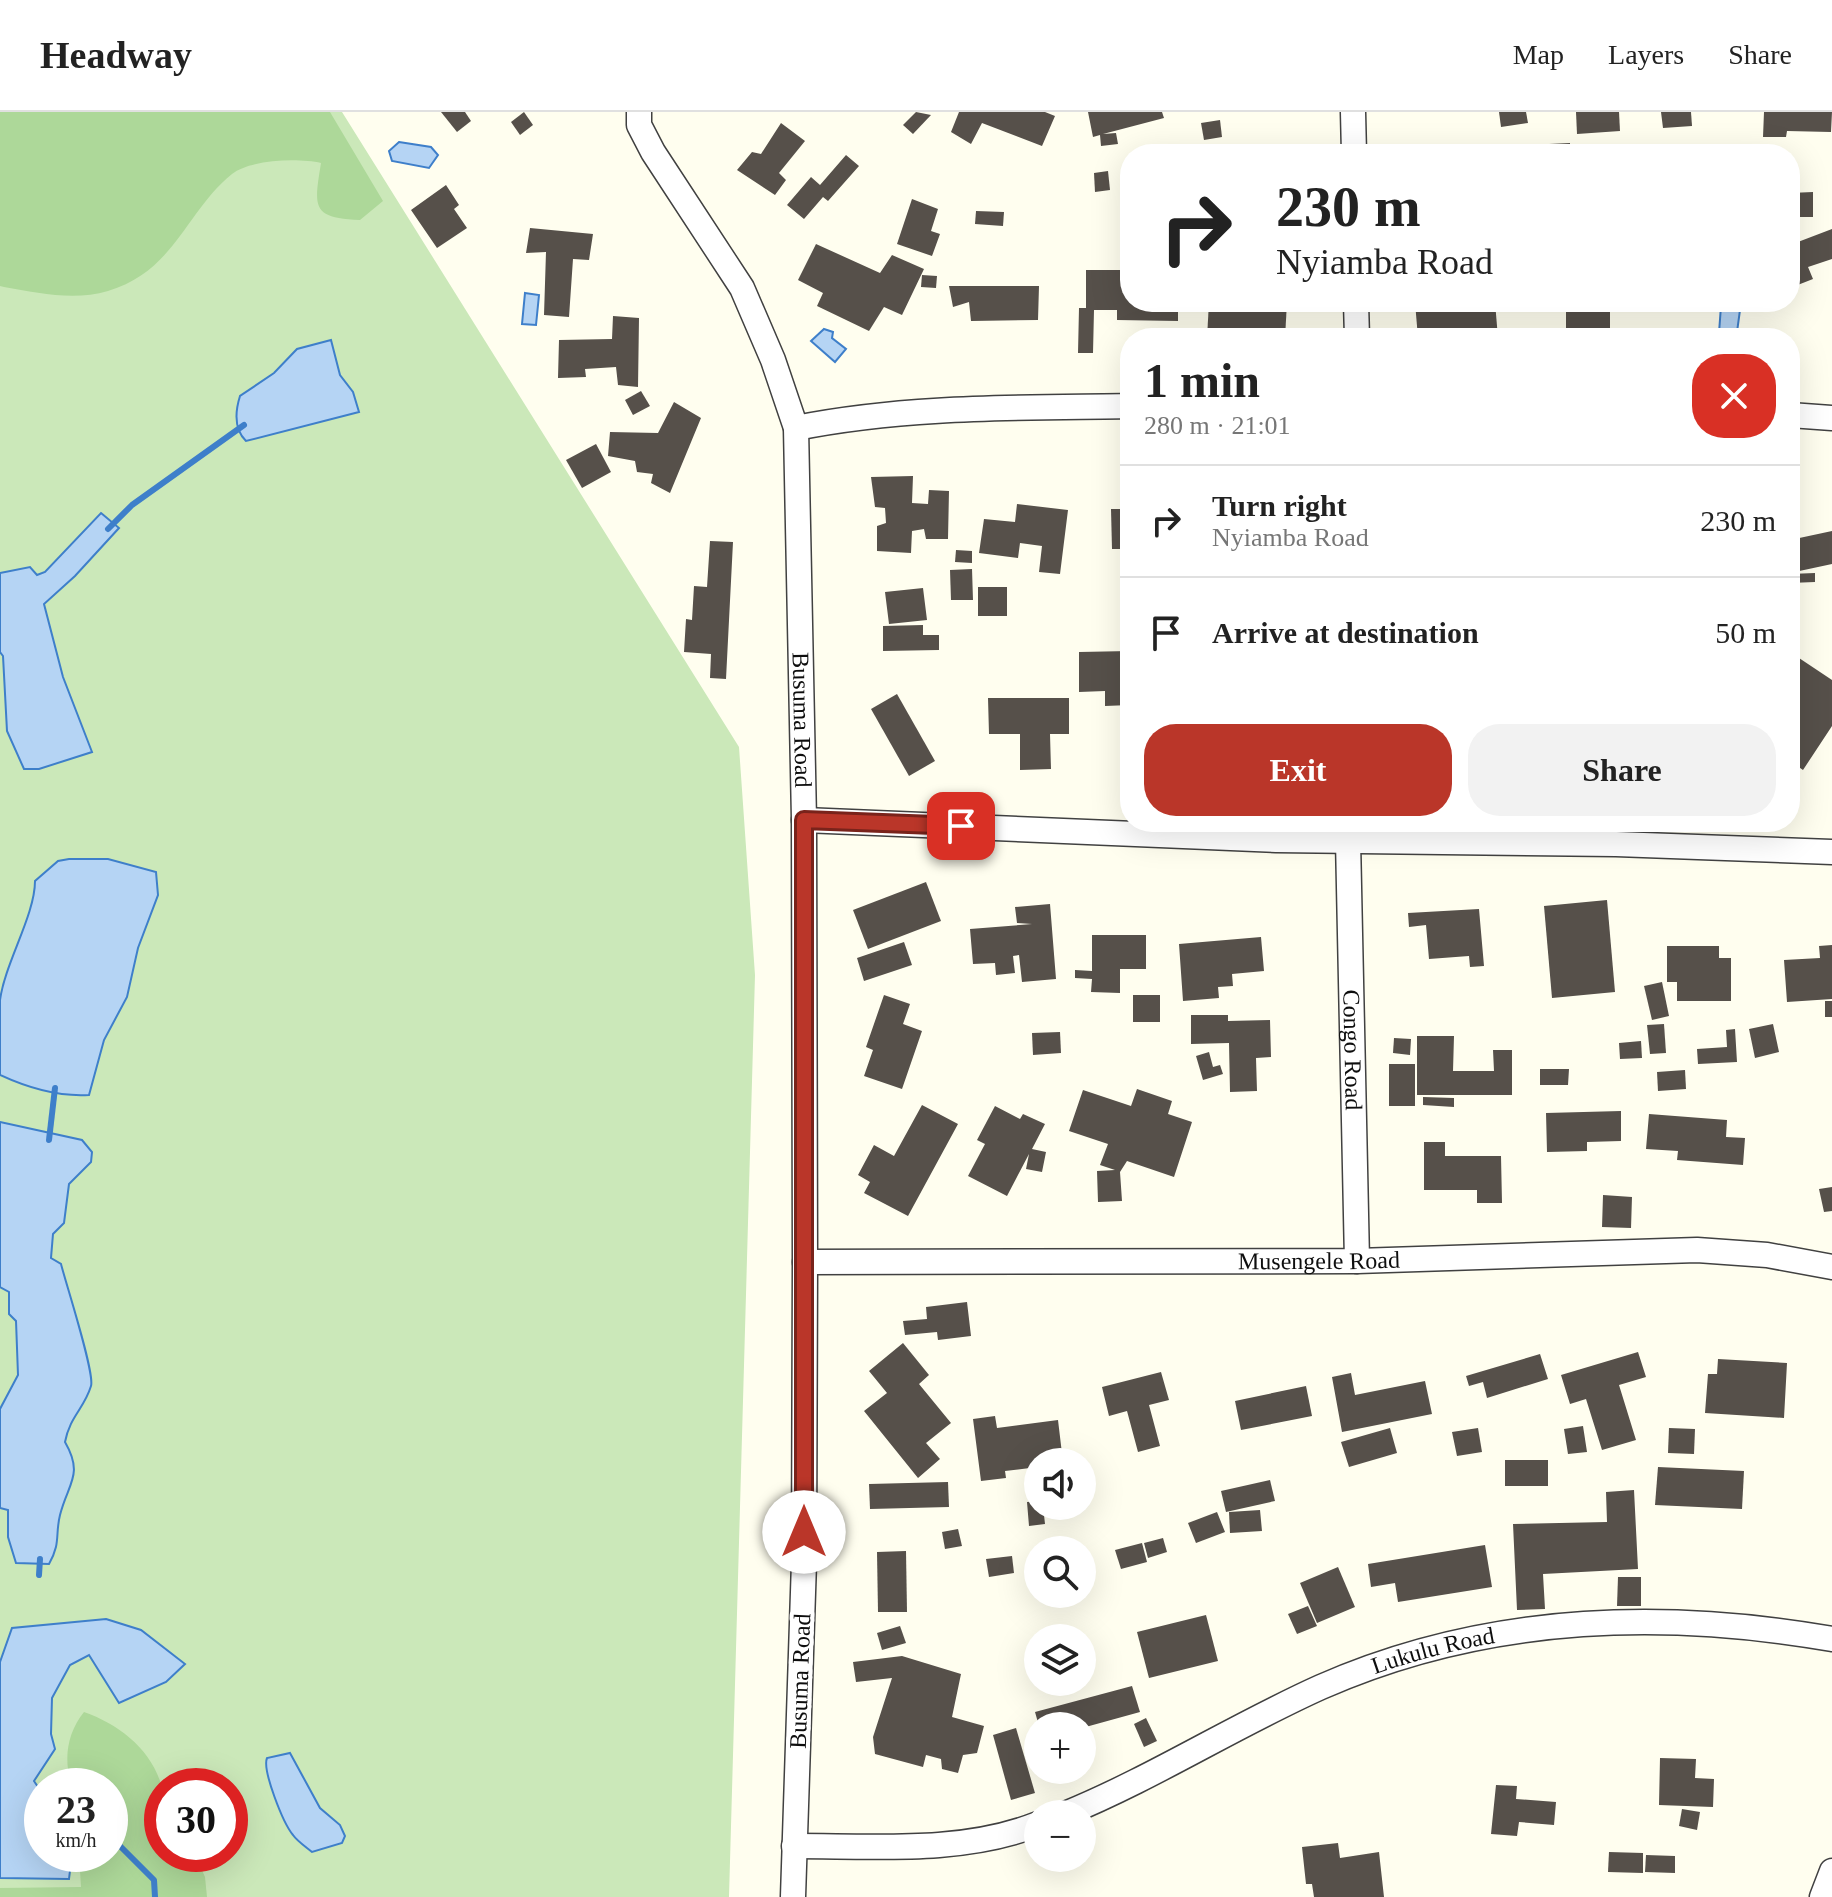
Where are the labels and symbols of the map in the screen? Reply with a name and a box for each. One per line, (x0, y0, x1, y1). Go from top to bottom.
street label: Busuma Road (788, 652, 816, 788)
pin (927, 792, 995, 860)
street label: Congo Road (1338, 989, 1367, 1111)
street label: Musengele Road (1238, 1247, 1400, 1274)
position arrow (762, 1490, 846, 1574)
street label: Busuma Road (785, 1613, 815, 1749)
street label: Lukulu Road (1368, 1622, 1496, 1679)
speed limit sign: 30 (144, 1768, 248, 1872)

